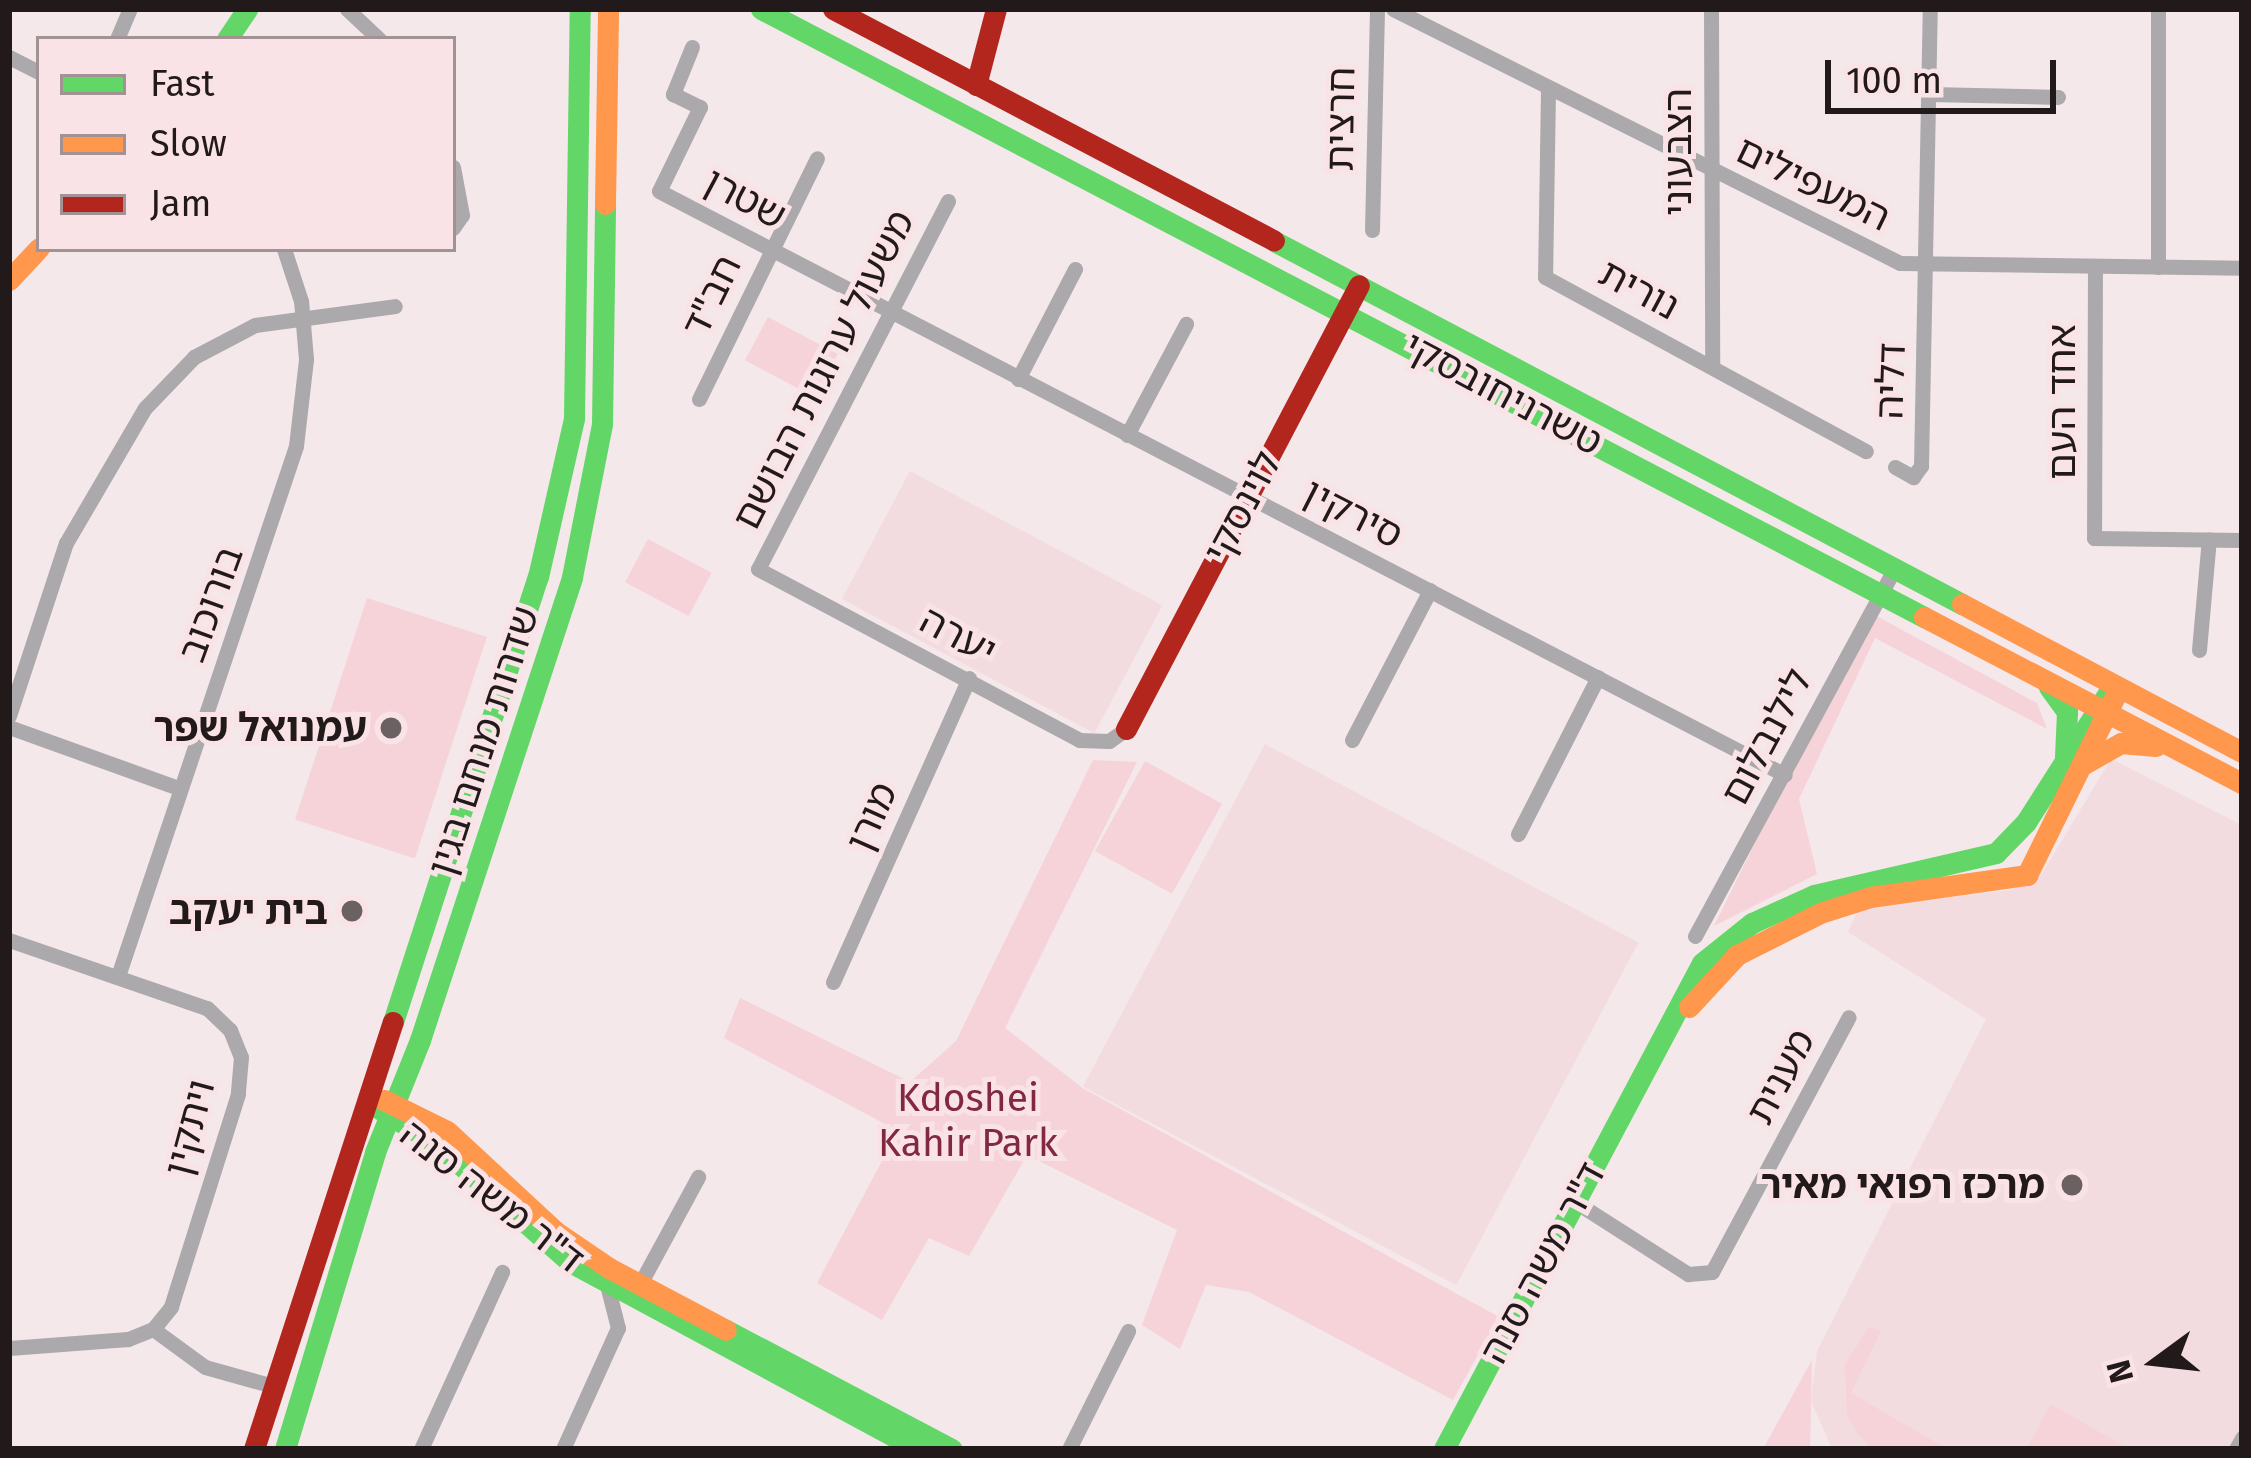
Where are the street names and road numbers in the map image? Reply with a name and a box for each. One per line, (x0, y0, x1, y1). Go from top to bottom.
street label: חרצית (1317, 66, 1365, 172)
street label: הצבעוני (1655, 88, 1701, 216)
street label: המעפילים (1728, 127, 1898, 241)
street label: שטרן (696, 158, 794, 240)
street label: משעול ערוגות הבושם (723, 203, 925, 537)
street label: חב"ד (672, 248, 752, 344)
street label: נורית (1591, 250, 1687, 330)
street label: טשרניחובסקי (1396, 322, 1610, 466)
street label: אחד העם (2039, 324, 2085, 480)
street label: דליה (1866, 342, 1916, 420)
street label: לוינסקי (1194, 443, 1292, 571)
street label: סירקין (1296, 469, 1410, 559)
street label: בורוכוב (169, 540, 253, 668)
street label: יערה (912, 597, 1004, 675)
street label: שדרות מנחם בגין (418, 600, 550, 882)
street label: לילנבלום (1712, 661, 1822, 813)
street label: מורן (836, 775, 908, 859)
street label: מענית (1737, 1022, 1825, 1132)
street label: ויתקין (155, 1075, 225, 1181)
street label: ד"ר משה סנה (391, 1111, 593, 1283)
street label: ד"ר משה סנה (1471, 1155, 1615, 1371)

